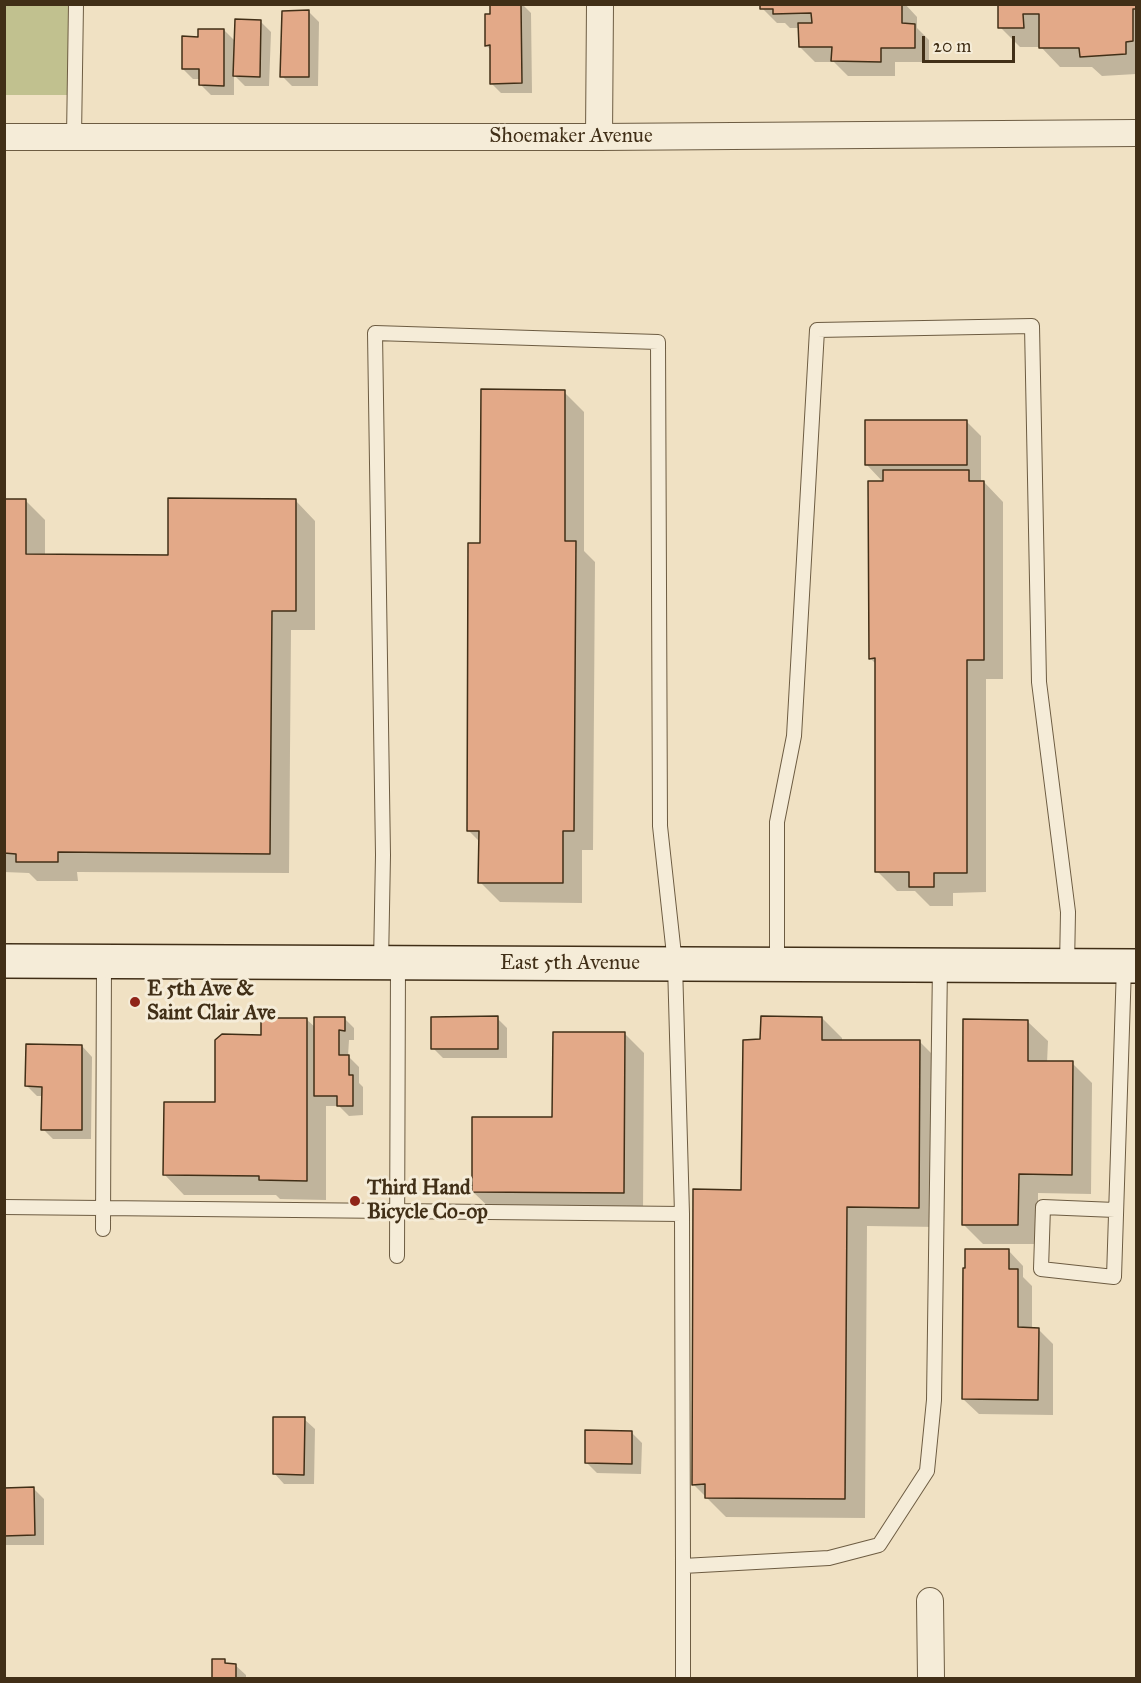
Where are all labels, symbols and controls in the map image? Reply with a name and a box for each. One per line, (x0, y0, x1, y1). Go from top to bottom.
scale bar (925, 24, 1018, 62)
text: 20 m (933, 35, 971, 57)
street label: Shoemaker Avenue (489, 124, 653, 150)
street label: East 5th Avenue (500, 951, 640, 977)
place label: E 5th Ave & Saint Clair Ave (147, 977, 276, 1027)
marker: E 5th Ave & Saint Clair Ave (128, 995, 142, 1009)
place label: Third Hand Bicycle Co-op (367, 1176, 488, 1226)
marker: Third Hand Bicycle Co-op (348, 1194, 362, 1208)

